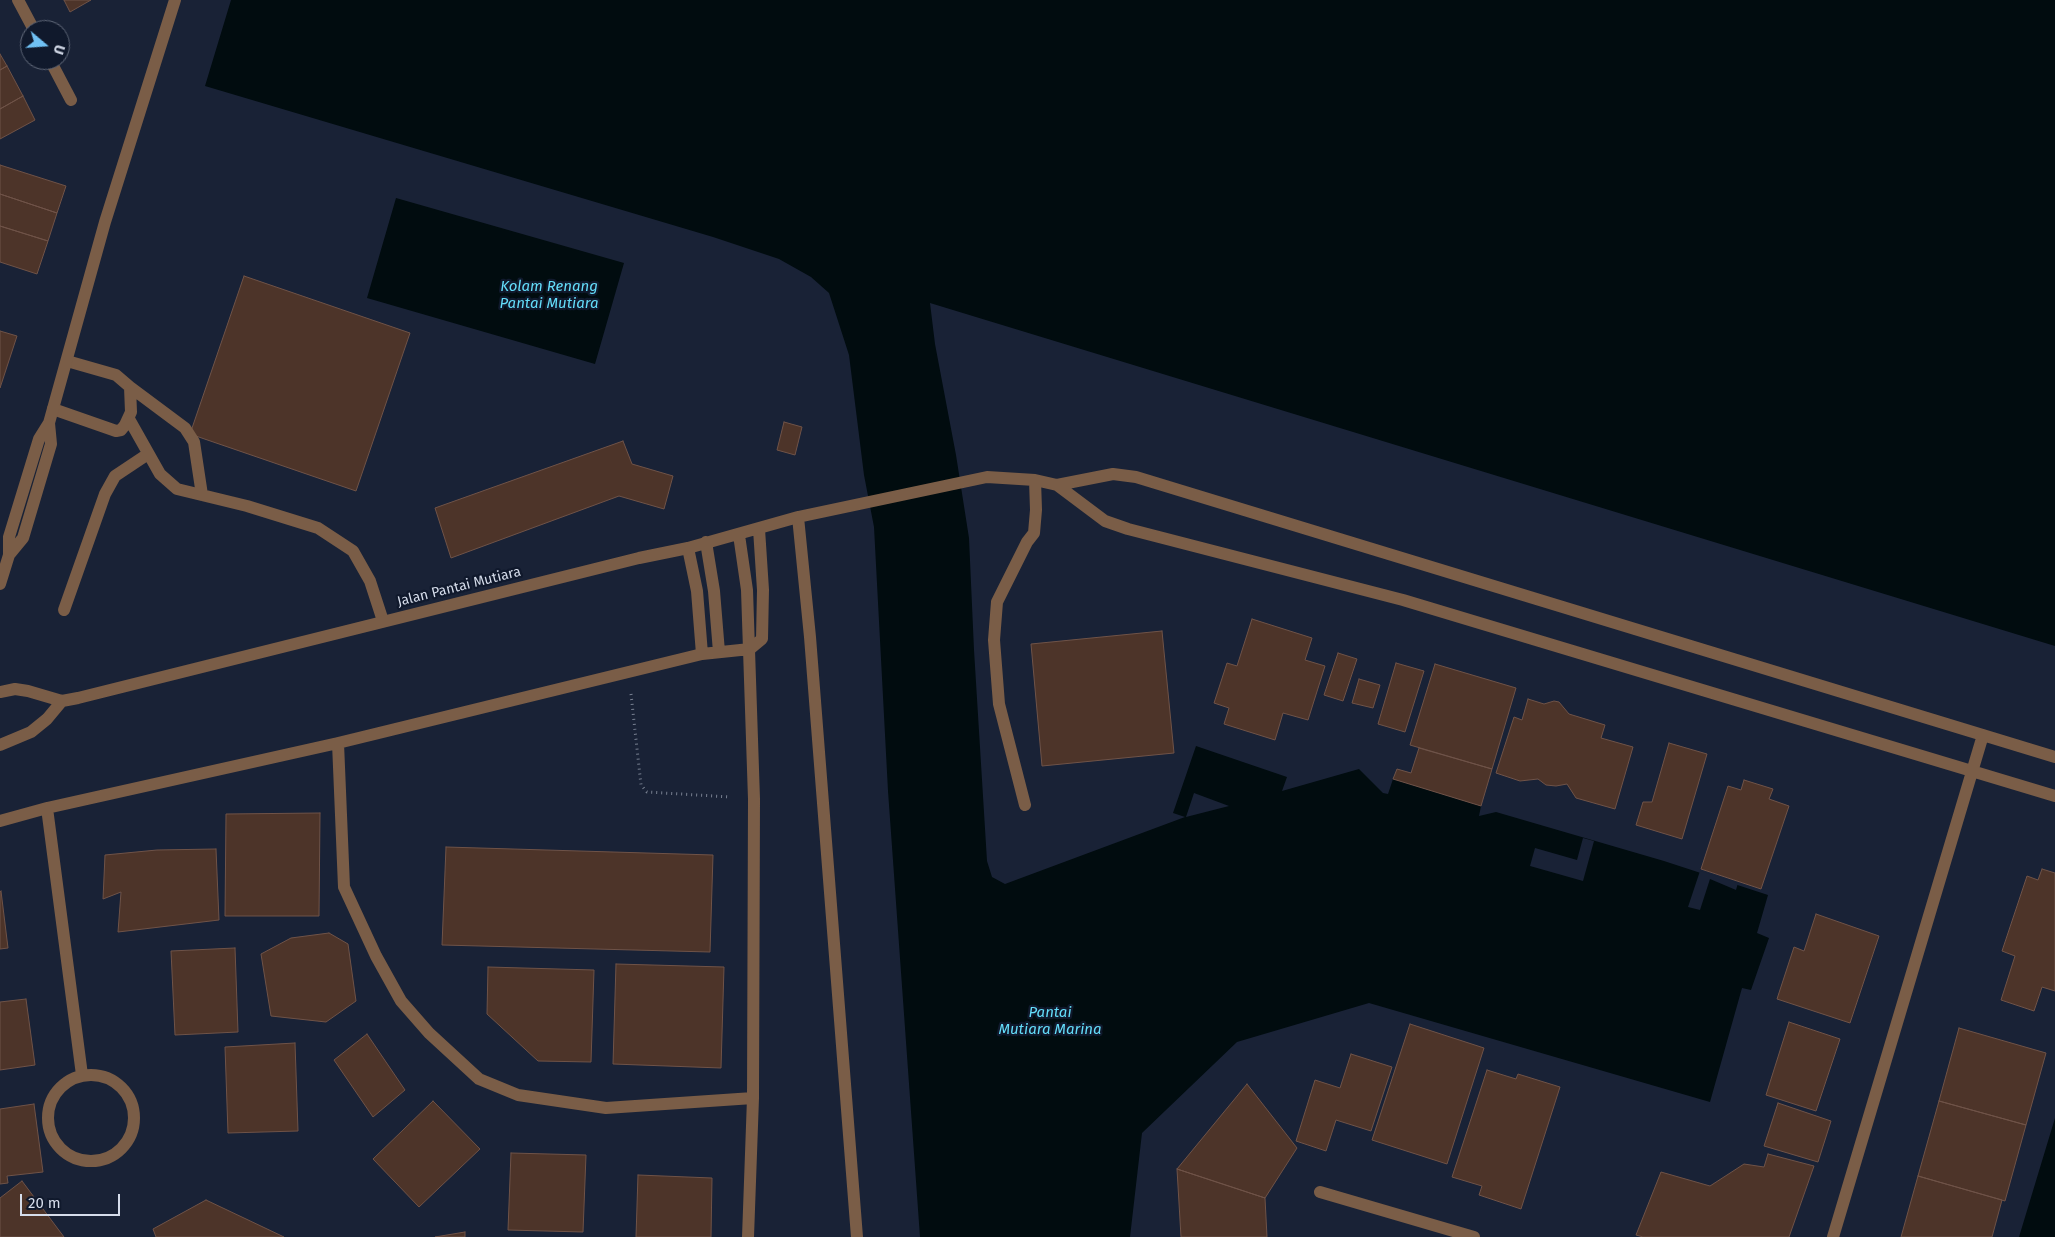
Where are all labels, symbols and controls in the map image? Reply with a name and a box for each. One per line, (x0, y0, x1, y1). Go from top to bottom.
north arrow (20, 20, 70, 70)
text: U (49, 43, 68, 56)
water label: Kolam Renang Pantai Mutiara (499, 278, 599, 313)
street label: Jalan Pantai Mutiara (395, 563, 523, 611)
water label: Pantai Mutiara Marina (998, 1004, 1102, 1039)
scale bar (22, 1184, 122, 1216)
text: 20 m (28, 1194, 61, 1212)

